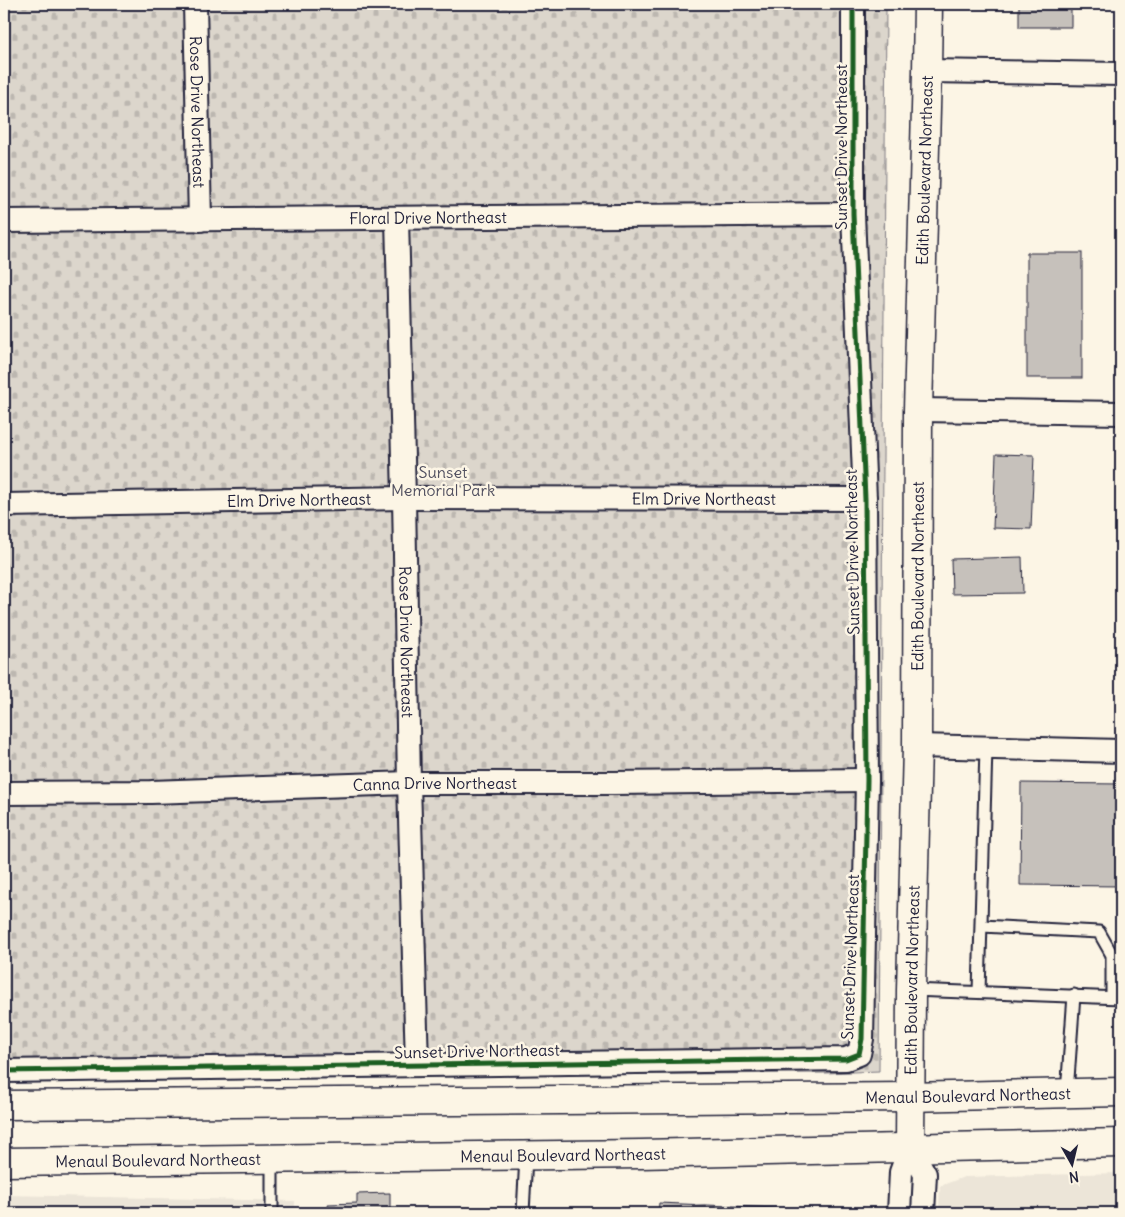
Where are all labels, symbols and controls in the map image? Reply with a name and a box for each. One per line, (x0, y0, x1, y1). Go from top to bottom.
street label: Rose Drive Northeast (186, 36, 209, 189)
street label: Sunset Drive Northeast (831, 64, 851, 230)
street label: Edith Boulevard Northeast (912, 75, 937, 265)
street label: Floral Drive Northeast (349, 207, 508, 228)
park label: Sunset Memorial Park (391, 462, 495, 500)
street label: Sunset Drive Northeast (841, 468, 863, 635)
street label: Edith Boulevard Northeast (907, 481, 928, 671)
street label: Elm Drive Northeast (632, 488, 777, 509)
street label: Elm Drive Northeast (227, 489, 372, 511)
street label: Rose Drive Northeast (395, 566, 418, 719)
street label: Canna Drive Northeast (352, 773, 518, 795)
street label: Sunset Drive Northeast (837, 873, 863, 1040)
street label: Edith Boulevard Northeast (900, 884, 924, 1075)
street label: Sunset Drive Northeast (394, 1040, 561, 1062)
street label: Menaul Boulevard Northeast (865, 1083, 1072, 1107)
north arrow (1048, 1140, 1098, 1190)
street label: Menaul Boulevard Northeast (460, 1143, 667, 1166)
street label: Menaul Boulevard Northeast (55, 1149, 262, 1171)
text: N (1068, 1167, 1080, 1186)

